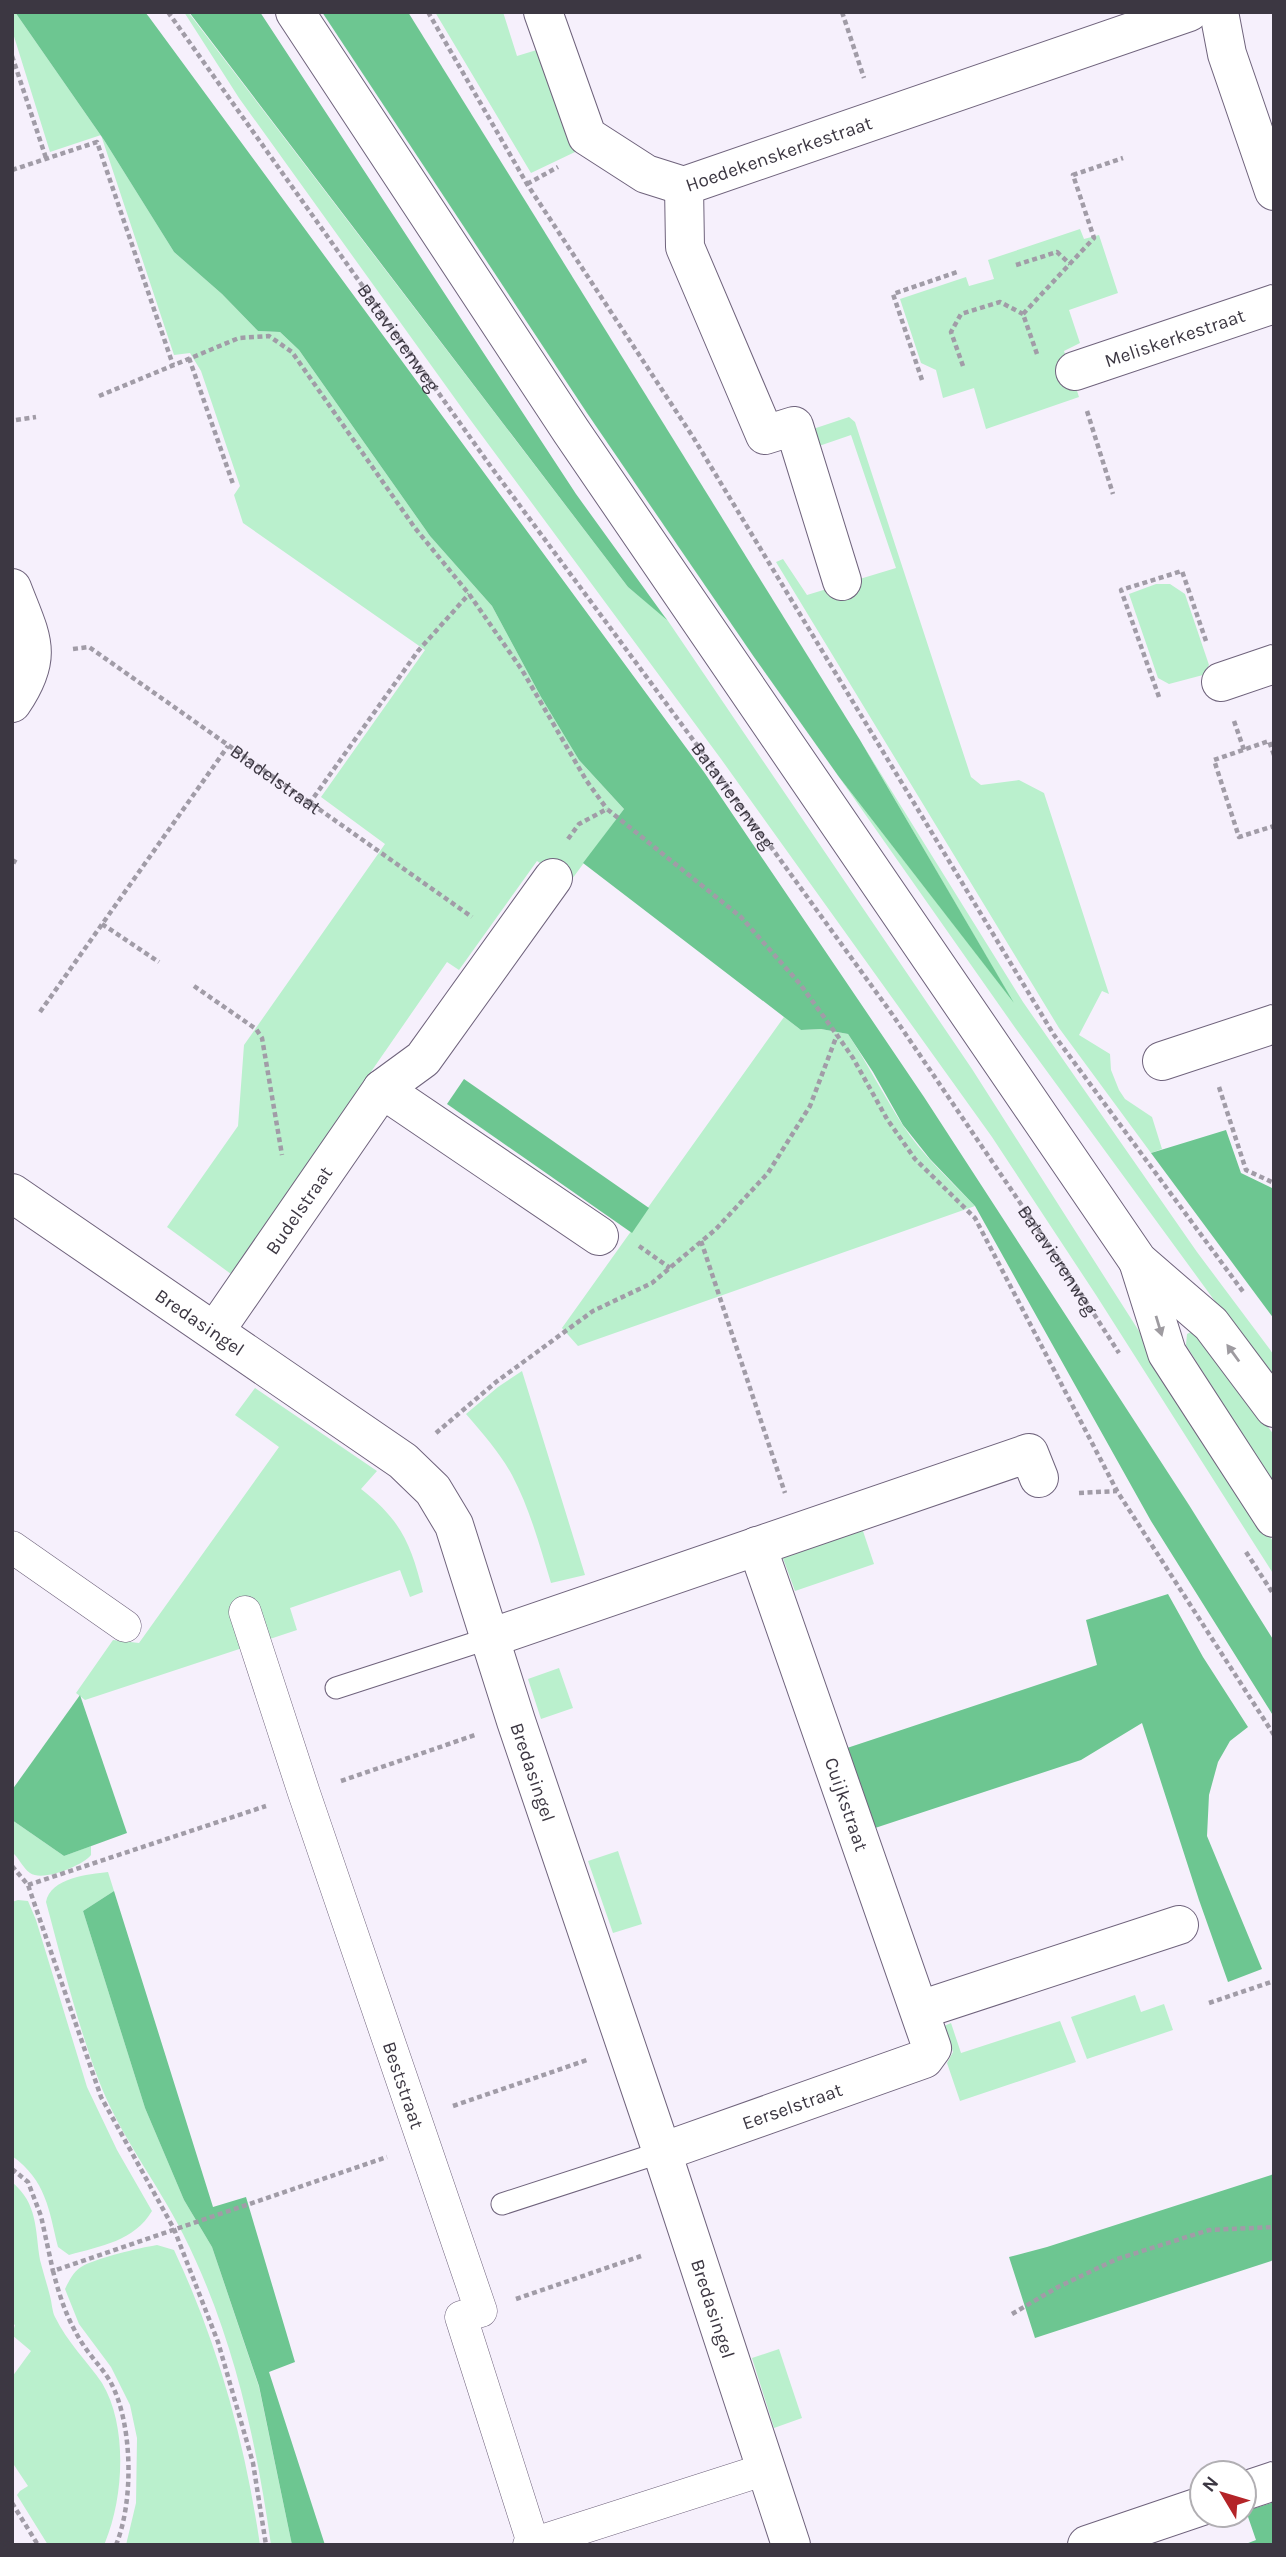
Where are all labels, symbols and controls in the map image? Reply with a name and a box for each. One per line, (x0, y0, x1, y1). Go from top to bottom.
street label: Hoedekenskerkestraat (683, 112, 875, 197)
street label: Batavierenweg (352, 280, 444, 396)
street label: Meliskerkestraat (1102, 305, 1248, 372)
street label: Batavierenweg (686, 738, 779, 854)
street label: Bladelstraat (226, 740, 325, 819)
street label: Budelstraat (261, 1162, 337, 1259)
street label: Batavierenweg (1013, 1201, 1102, 1320)
street label: Bredasingel (151, 1284, 248, 1361)
one-way arrow (1154, 1316, 1164, 1337)
one-way arrow (1226, 1344, 1240, 1362)
street label: Bredasingel (505, 1720, 559, 1825)
street label: Cuijkstraat (820, 1755, 872, 1854)
street label: Beststraat (378, 2039, 428, 2132)
street label: Eerselstraat (739, 2079, 845, 2135)
street label: Bredasingel (686, 2256, 739, 2361)
north arrow (1188, 2459, 1258, 2529)
text: N (1198, 2472, 1223, 2496)

